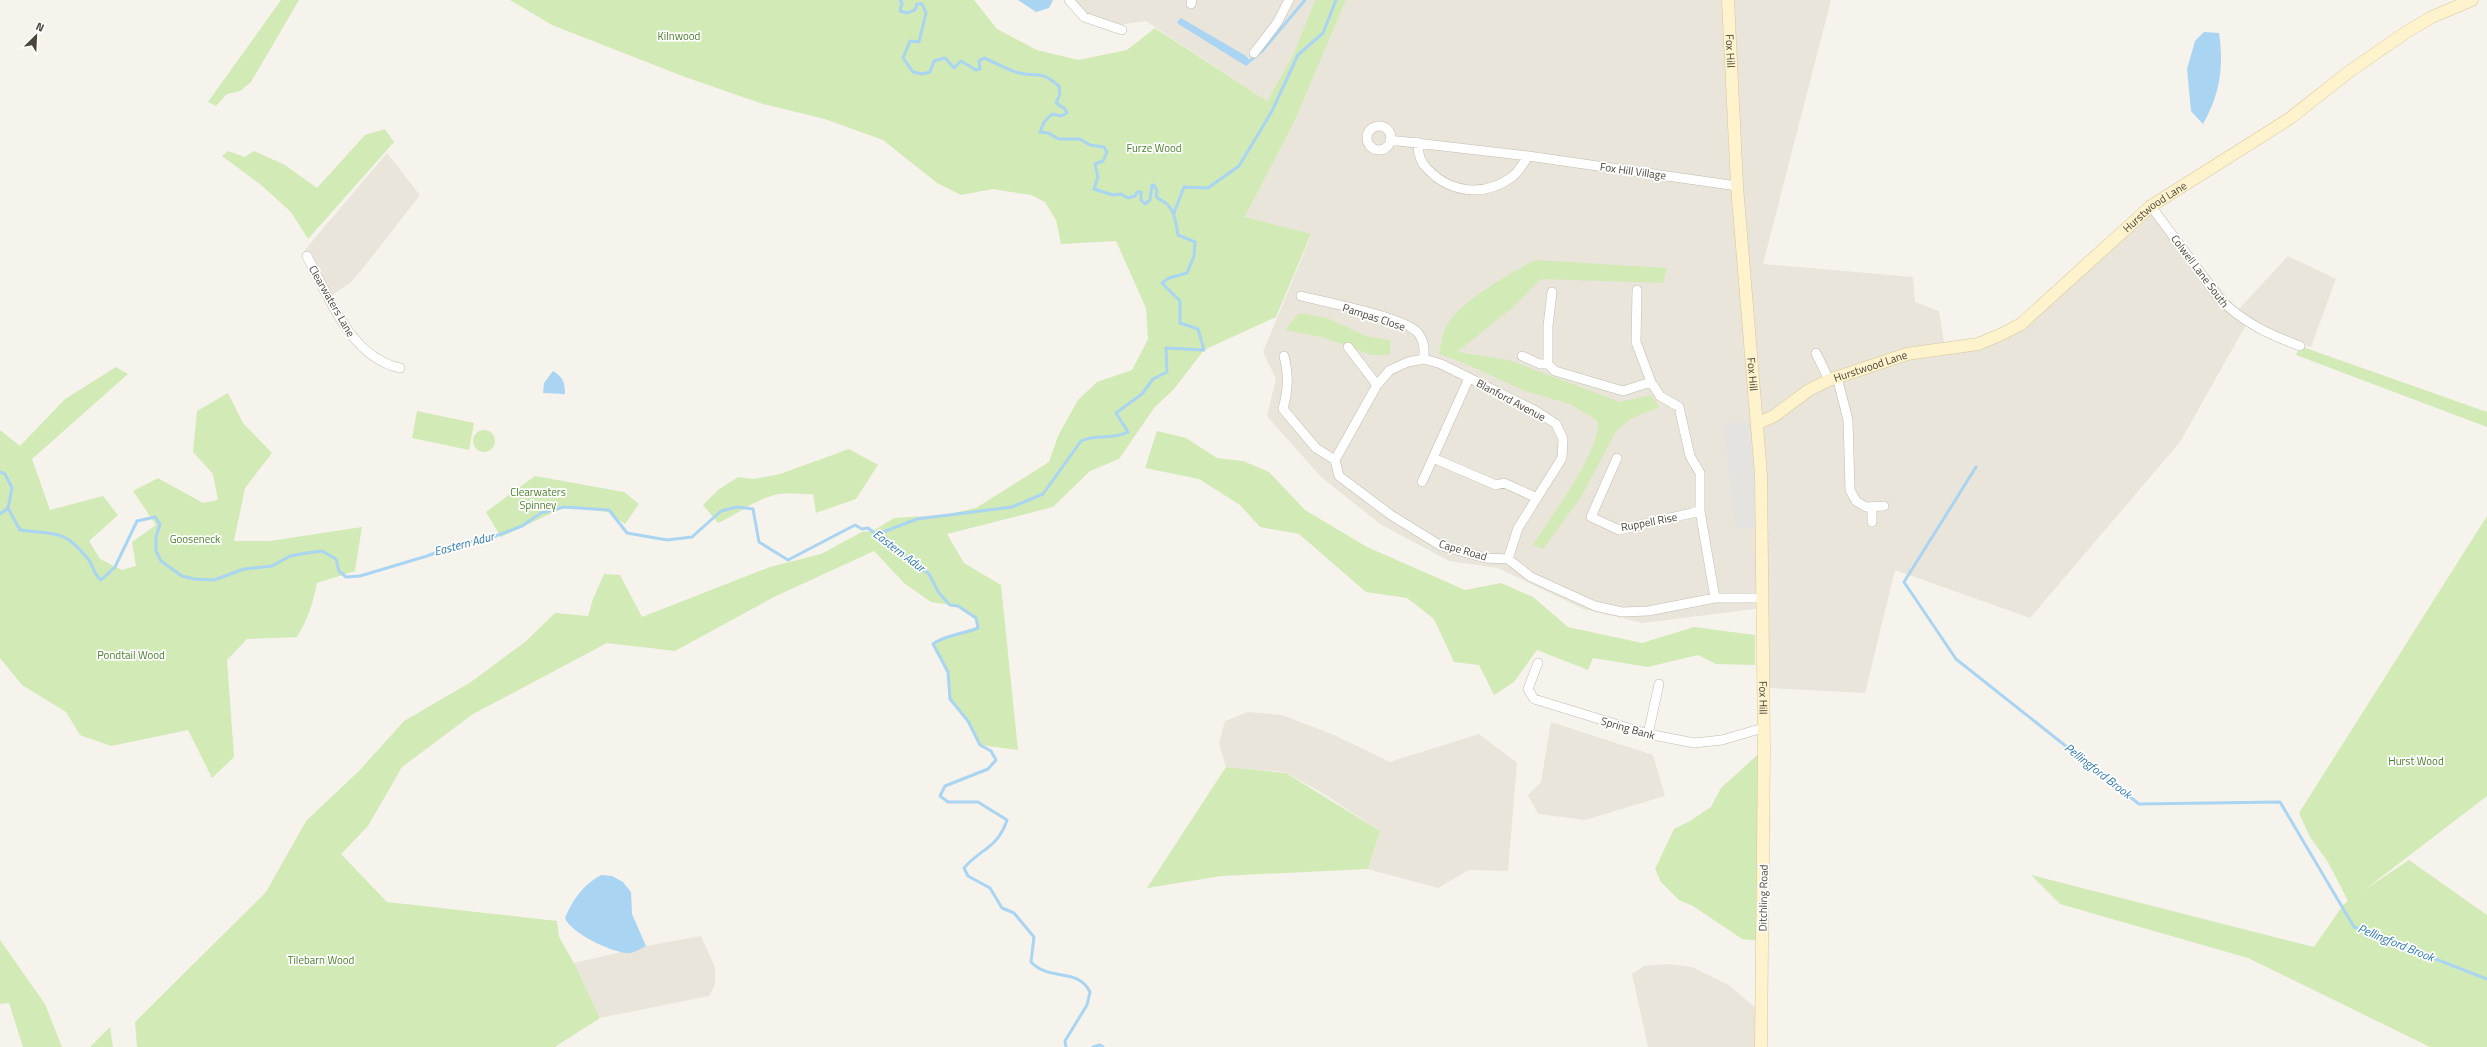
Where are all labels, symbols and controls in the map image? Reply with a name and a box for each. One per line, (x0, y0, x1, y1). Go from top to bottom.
north arrow (16, 16, 56, 56)
text: N (33, 18, 47, 36)
park label: Kilnwood (658, 28, 701, 44)
street label: Fox Hill (1722, 34, 1739, 68)
park label: Furze Wood (1126, 140, 1182, 156)
street label: Fox Hill Village (1599, 158, 1668, 184)
street label: Hurstwood Lane (2119, 177, 2190, 236)
street label: Colwell Lane South (2167, 231, 2233, 311)
street label: Clearwaters Lane (305, 262, 359, 340)
street label: Pampas Close (1341, 299, 1408, 335)
street label: Hurstwood Lane (1831, 346, 1910, 386)
street label: Fox Hill (1743, 357, 1762, 392)
street label: Blanford Avenue (1474, 375, 1549, 425)
park label: Clearwaters Spinney (510, 484, 566, 513)
street label: Ruppell Rise (1619, 509, 1679, 535)
water label: Eastern Adur (869, 525, 931, 578)
water label: Eastern Adur (432, 526, 498, 561)
park label: Gooseneck (170, 531, 221, 547)
street label: Cape Road (1437, 536, 1489, 565)
park label: Pondtail Wood (97, 647, 165, 663)
street label: Fox Hill (1755, 681, 1772, 715)
street label: Spring Bank (1599, 713, 1658, 744)
water label: Pellingford Brook (2061, 738, 2137, 804)
park label: Hurst Wood (2388, 753, 2444, 769)
street label: Ditchling Road (1754, 864, 1772, 932)
water label: Pellingford Brook (2355, 919, 2439, 967)
park label: Tilebarn Wood (288, 952, 355, 968)

